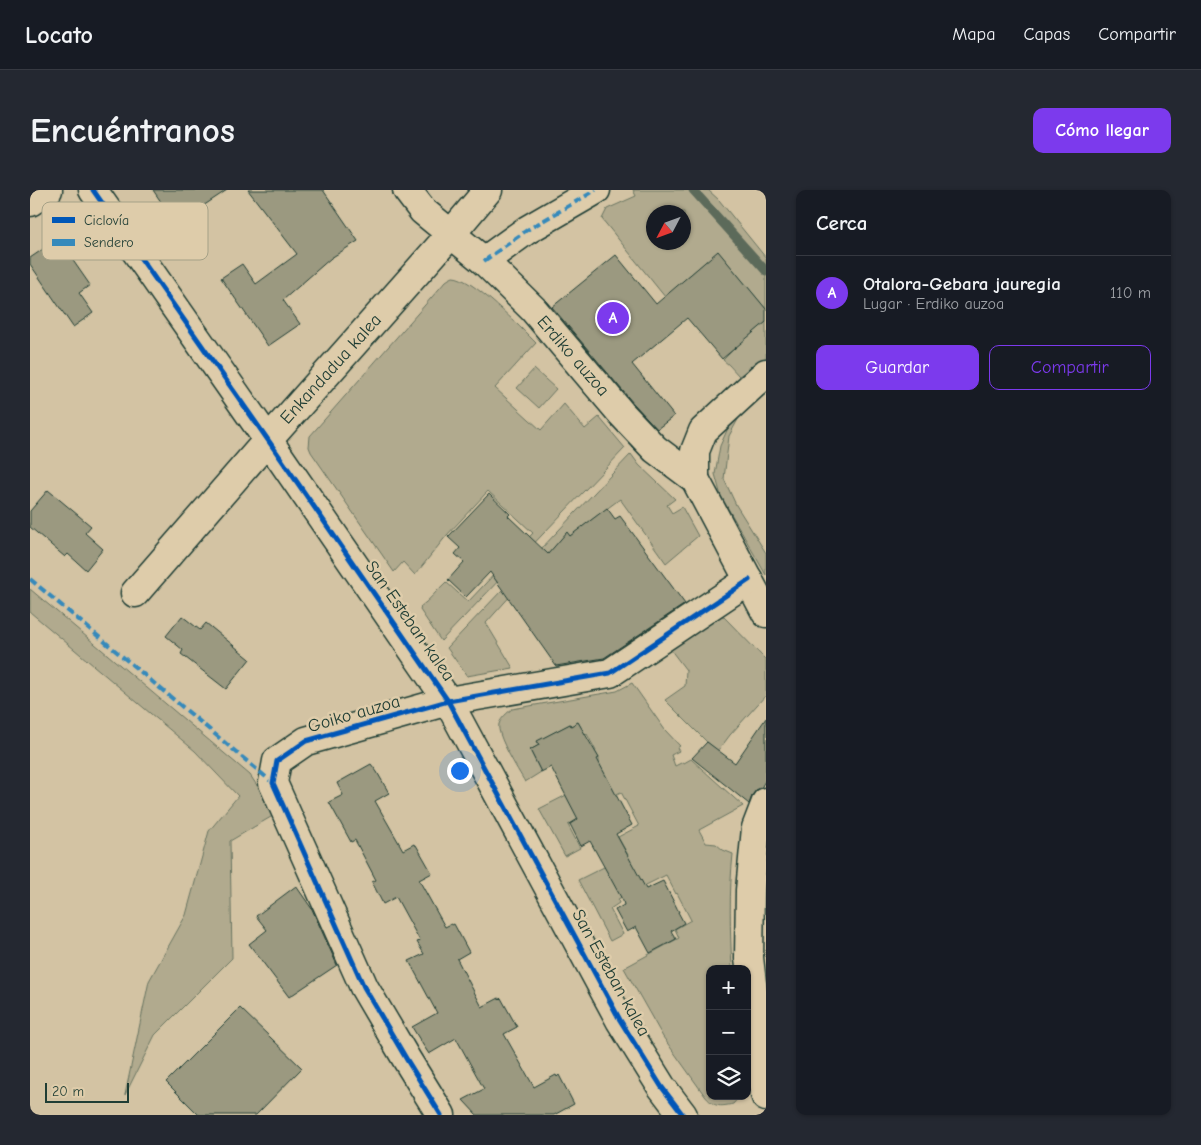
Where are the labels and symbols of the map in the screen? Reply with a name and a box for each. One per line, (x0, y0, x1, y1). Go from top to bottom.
legend (42, 202, 208, 260)
north arrow (646, 205, 691, 250)
text: Ciclovía (84, 212, 129, 229)
text: Sendero (84, 234, 134, 251)
pin: A (597, 299, 629, 337)
street label: Enkandadua kalea (276, 310, 386, 428)
street label: Erdiko auzoa (532, 312, 614, 400)
street label: San Esteban kalea (361, 557, 459, 685)
street label: Goiko auzoa (305, 691, 403, 737)
your location (447, 758, 473, 784)
street label: San Esteban kalea (567, 906, 655, 1040)
scale bar (45, 1080, 129, 1103)

